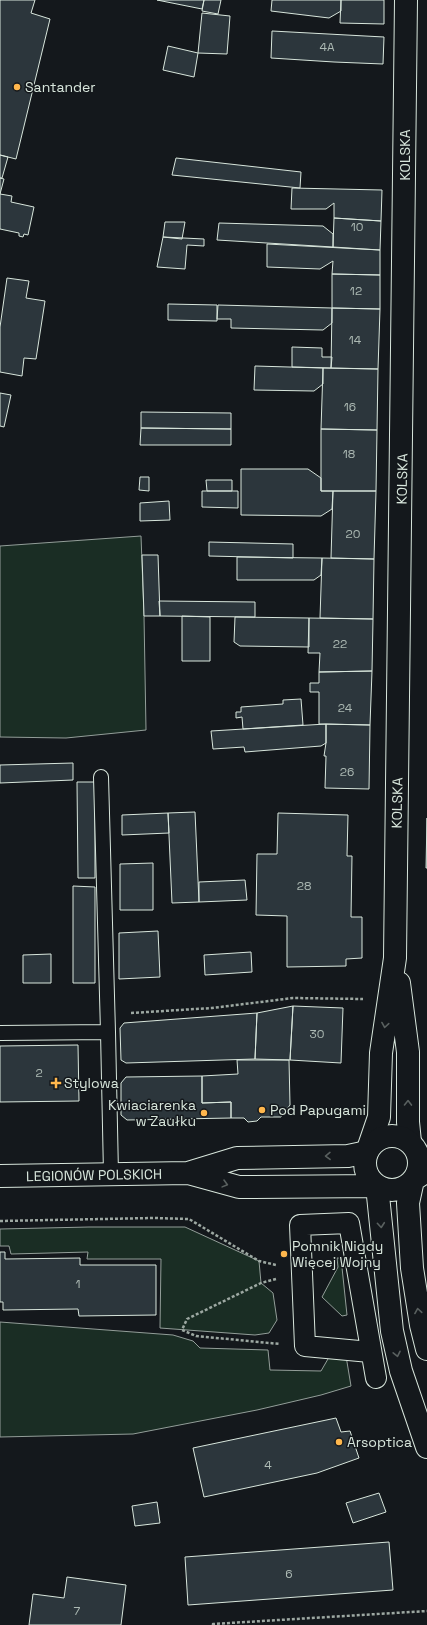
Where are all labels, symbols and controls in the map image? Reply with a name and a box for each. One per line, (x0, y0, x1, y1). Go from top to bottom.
house number: 4A (319, 39, 335, 55)
place label: Santander (25, 78, 96, 96)
marker: Santander (12, 82, 22, 92)
street label: KOLSKA (396, 129, 414, 181)
house number: 10 (351, 219, 363, 235)
house number: 12 (350, 283, 362, 299)
house number: 14 (349, 332, 362, 348)
house number: 16 (344, 399, 356, 415)
house number: 18 (343, 446, 355, 462)
street label: KOLSKA (393, 453, 411, 505)
house number: 20 (346, 526, 360, 542)
house number: 22 (333, 636, 347, 652)
house number: 24 (338, 700, 353, 716)
house number: 26 (340, 764, 354, 780)
street label: KOLSKA (388, 777, 406, 829)
house number: 28 (297, 878, 311, 894)
one-way arrow (381, 1022, 390, 1028)
house number: 30 (310, 1026, 324, 1042)
house number: 2 (35, 1065, 43, 1081)
place label: Stylowa (64, 1074, 119, 1092)
marker: Stylowa (51, 1078, 61, 1088)
place label: Kwiaciarenka w Zaułku (108, 1096, 196, 1130)
one-way arrow (404, 1100, 412, 1106)
place label: Pod Papugami (270, 1101, 366, 1119)
marker: Pod Papugami (257, 1105, 267, 1115)
marker: Kwiaciarenka w Zaułku (199, 1108, 209, 1118)
one-way arrow (325, 1152, 331, 1160)
street label: LEGIONÓW POLSKICH (26, 1165, 162, 1185)
one-way arrow (222, 1179, 228, 1187)
one-way arrow (376, 1222, 385, 1228)
place label: Pomnik Nigdy Więcej Wojny (292, 1237, 383, 1271)
marker: Pomnik Nigdy Więcej Wojny (279, 1249, 289, 1259)
house number: 1 (75, 1276, 81, 1292)
one-way arrow (415, 1308, 423, 1314)
one-way arrow (393, 1351, 401, 1357)
place label: Arsoptica (347, 1433, 412, 1451)
marker: Arsoptica (334, 1437, 344, 1447)
house number: 4 (264, 1457, 272, 1473)
house number: 6 (285, 1566, 293, 1582)
house number: 7 (74, 1603, 81, 1619)

